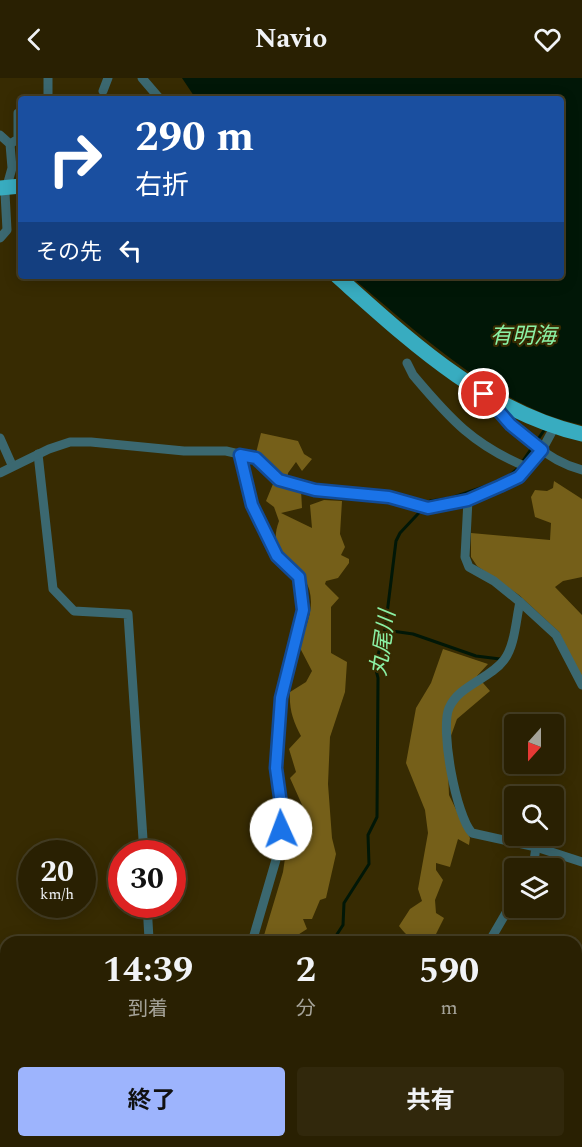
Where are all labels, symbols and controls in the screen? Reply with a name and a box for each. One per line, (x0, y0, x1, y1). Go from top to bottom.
text: Navio (255, 18, 327, 60)
icon: back (18, 23, 51, 56)
icon: heart (531, 23, 564, 56)
text: 290 m (135, 106, 254, 169)
icon: right (36, 120, 114, 198)
text: 右折 (135, 165, 189, 207)
icon: left (114, 234, 147, 267)
text: その先 (36, 236, 102, 269)
water label: 有明海 (490, 320, 559, 353)
pin (458, 368, 509, 419)
icon: arrive (467, 377, 500, 410)
water label: 丸尾川 (363, 606, 405, 678)
north arrow (504, 714, 564, 774)
map controls (504, 714, 564, 918)
button: search (504, 786, 564, 846)
position arrow (249, 797, 313, 861)
speed limit sign: 30 (108, 840, 186, 918)
text: 20 (40, 849, 74, 895)
button: layers (504, 858, 564, 918)
text: km/h (40, 883, 74, 906)
text: 14:39 (103, 943, 193, 998)
text: 2 (296, 943, 316, 998)
text: 590 (419, 944, 479, 999)
text: m (440, 993, 458, 1023)
text: 到着 (128, 994, 168, 1024)
text: 分 (296, 994, 316, 1024)
button: 終了 (18, 1067, 285, 1136)
button: 共有 (297, 1067, 564, 1136)

